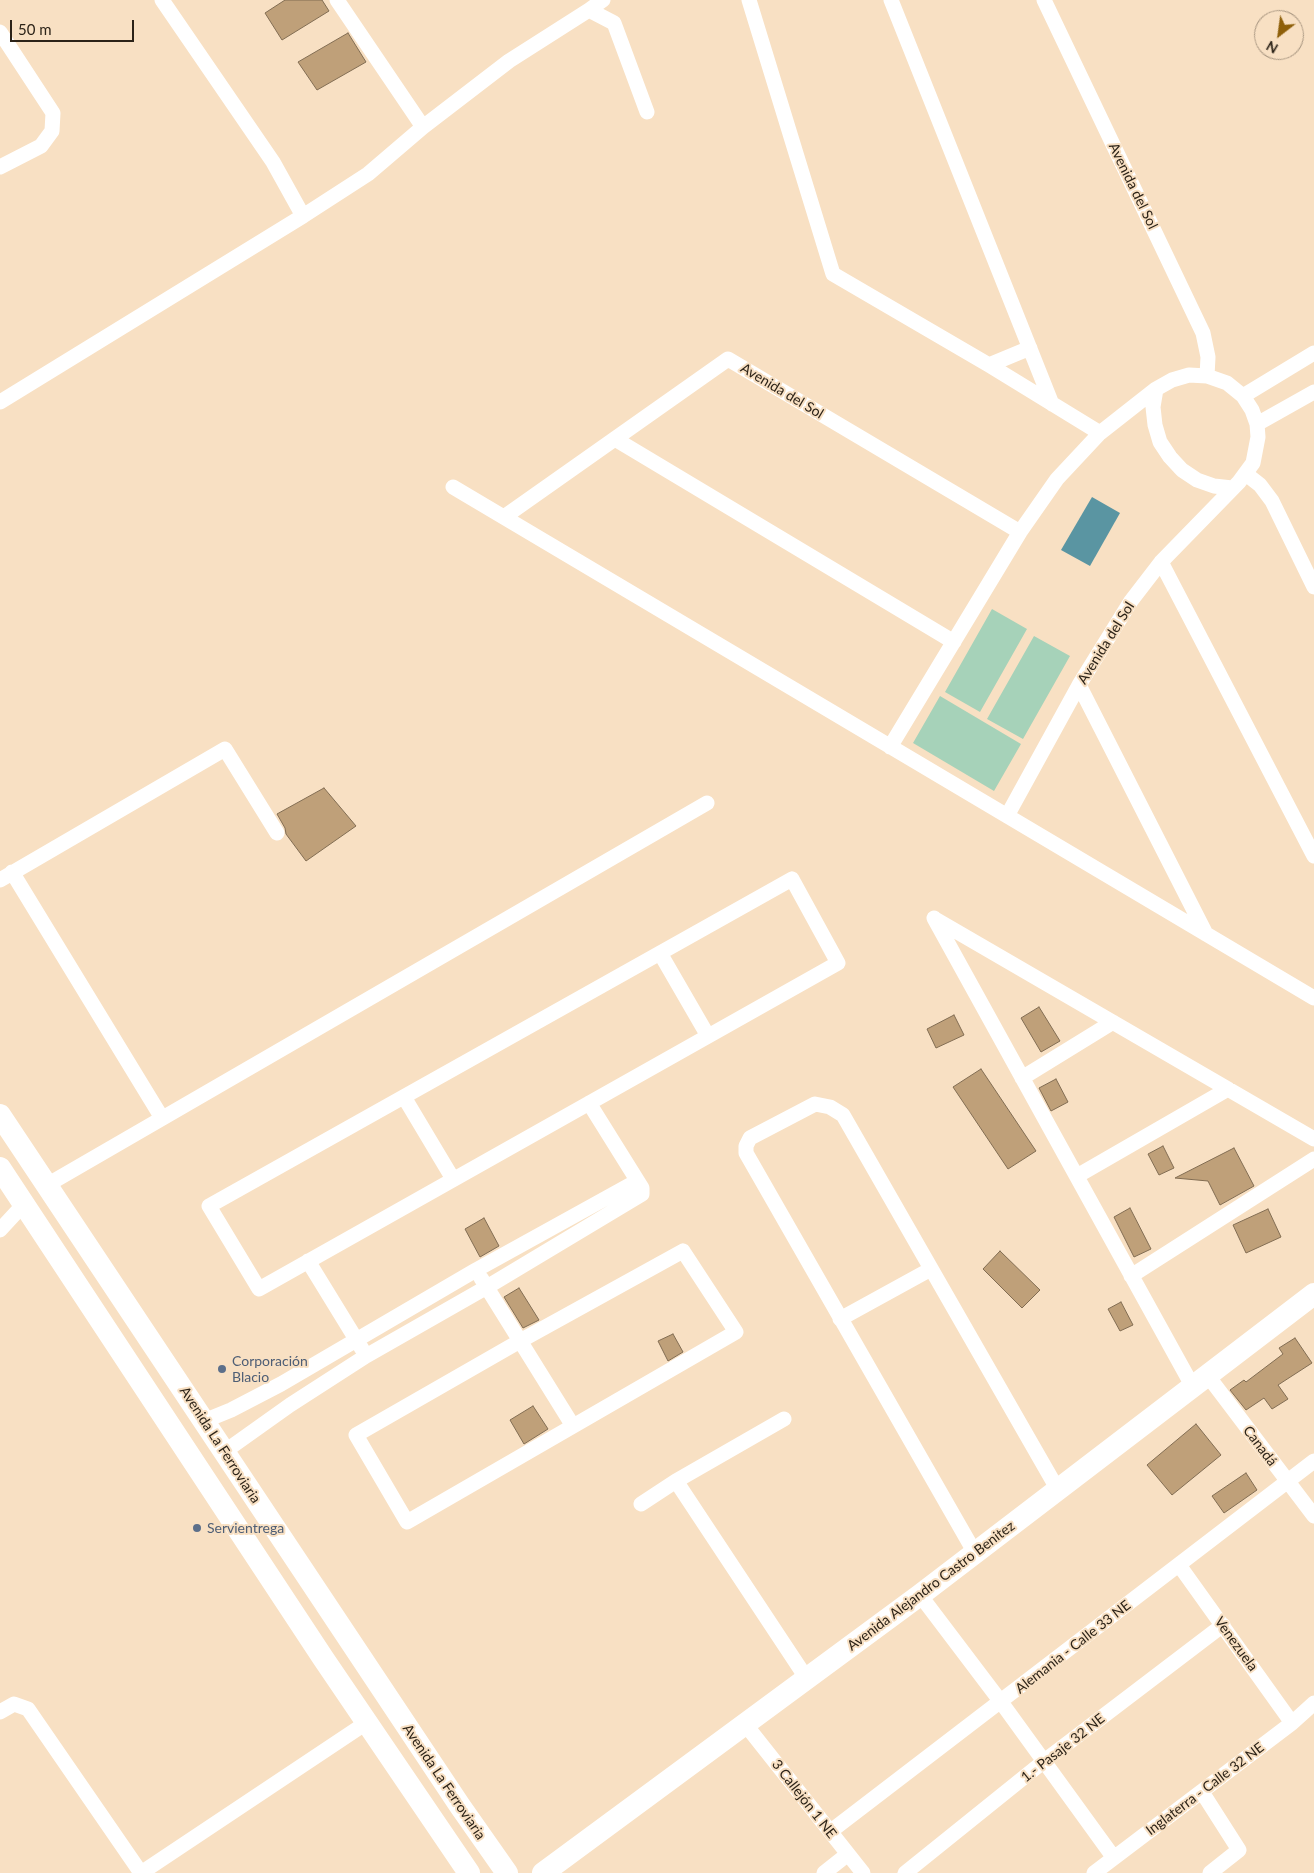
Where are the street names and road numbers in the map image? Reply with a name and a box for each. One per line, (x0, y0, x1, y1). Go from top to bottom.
street label: Avenida del Sol (1105, 140, 1161, 232)
street label: Avenida del Sol (737, 360, 827, 422)
street label: Avenida del Sol (1074, 599, 1138, 687)
street label: Avenida La Ferroviaria (176, 1383, 264, 1507)
street label: Canadá (1239, 1423, 1281, 1469)
street label: Avenida Alejandro Castro Benitez (844, 1518, 1018, 1654)
street label: Alemania - Calle 33 NE (1012, 1597, 1134, 1697)
street label: Venezuela (1211, 1614, 1261, 1674)
street label: 1.- Pasaje 32 NE (1018, 1710, 1108, 1786)
street label: Avenida La Ferroviaria (399, 1721, 489, 1843)
street label: Inglaterra - Calle 32 NE (1143, 1739, 1267, 1839)
street label: 3 Callejón 1 NE (768, 1756, 840, 1842)

